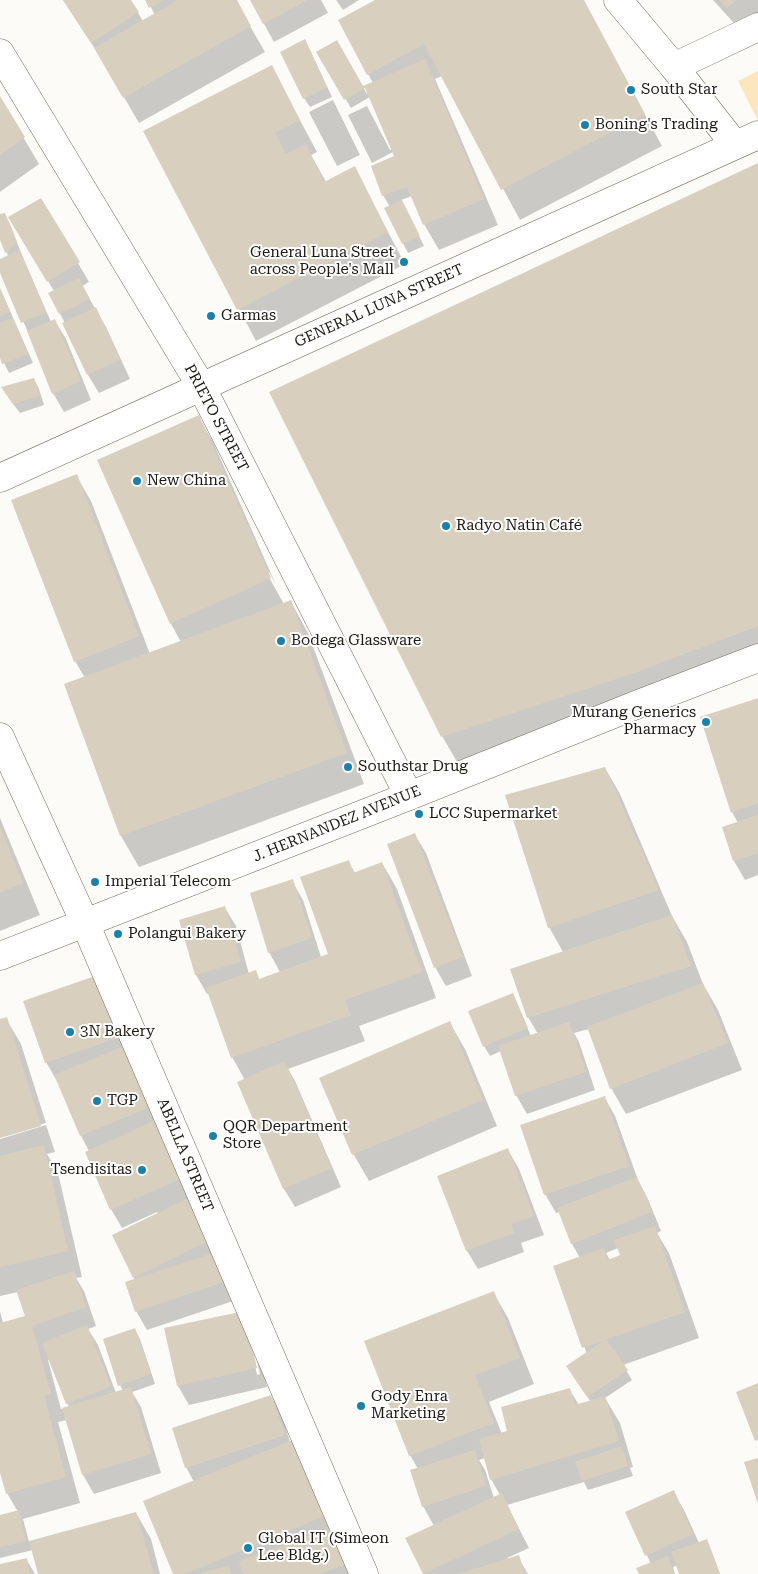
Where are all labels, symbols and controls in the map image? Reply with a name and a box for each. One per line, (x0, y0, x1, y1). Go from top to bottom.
place label: South Star (641, 81, 717, 99)
marker: South Star (625, 84, 637, 96)
place label: Boning's Trading (595, 116, 718, 134)
marker: Boning's Trading (579, 119, 591, 131)
place label: General Luna Street across People's Mall (250, 244, 394, 279)
marker: General Luna Street across People's Mall (398, 256, 410, 268)
street label: GENERAL LUNA STREET (292, 261, 466, 351)
place label: Garmas (221, 307, 276, 325)
marker: Garmas (205, 310, 217, 322)
street label: PRIETO STREET (180, 361, 252, 475)
place label: New China (147, 472, 226, 490)
marker: New China (131, 475, 143, 487)
place label: Radyo Natin Café (456, 517, 582, 535)
marker: Radyo Natin Café (440, 520, 452, 532)
place label: Bodega Glassware (291, 632, 421, 650)
marker: Bodega Glassware (275, 635, 287, 647)
place label: Murang Generics Pharmacy (572, 704, 696, 739)
marker: Murang Generics Pharmacy (700, 716, 712, 728)
place label: Southstar Drug (358, 758, 468, 776)
marker: Southstar Drug (342, 761, 354, 773)
street label: J. HERNANDEZ AVENUE (250, 782, 424, 866)
place label: LCC Supermarket (429, 805, 557, 823)
marker: LCC Supermarket (413, 808, 425, 820)
place label: Imperial Telecom (105, 873, 231, 891)
marker: Imperial Telecom (89, 876, 101, 888)
place label: Polangui Bakery (128, 925, 246, 943)
marker: Polangui Bakery (112, 928, 124, 940)
place label: 3N Bakery (80, 1023, 155, 1041)
marker: 3N Bakery (64, 1026, 76, 1038)
place label: TGP (107, 1092, 138, 1110)
marker: TGP (91, 1095, 103, 1107)
street label: ABELLA STREET (153, 1095, 217, 1215)
place label: QQR Department Store (223, 1118, 348, 1153)
marker: QQR Department Store (207, 1130, 219, 1142)
place label: Tsendisitas (51, 1161, 132, 1179)
marker: Tsendisitas (136, 1164, 148, 1176)
place label: Gody Enra Marketing (371, 1388, 448, 1423)
marker: Gody Enra Marketing (355, 1400, 367, 1412)
place label: Global IT (Simeon Lee Bldg.) (258, 1530, 389, 1565)
marker: Global IT (Simeon Lee Bldg.) (242, 1542, 254, 1554)

